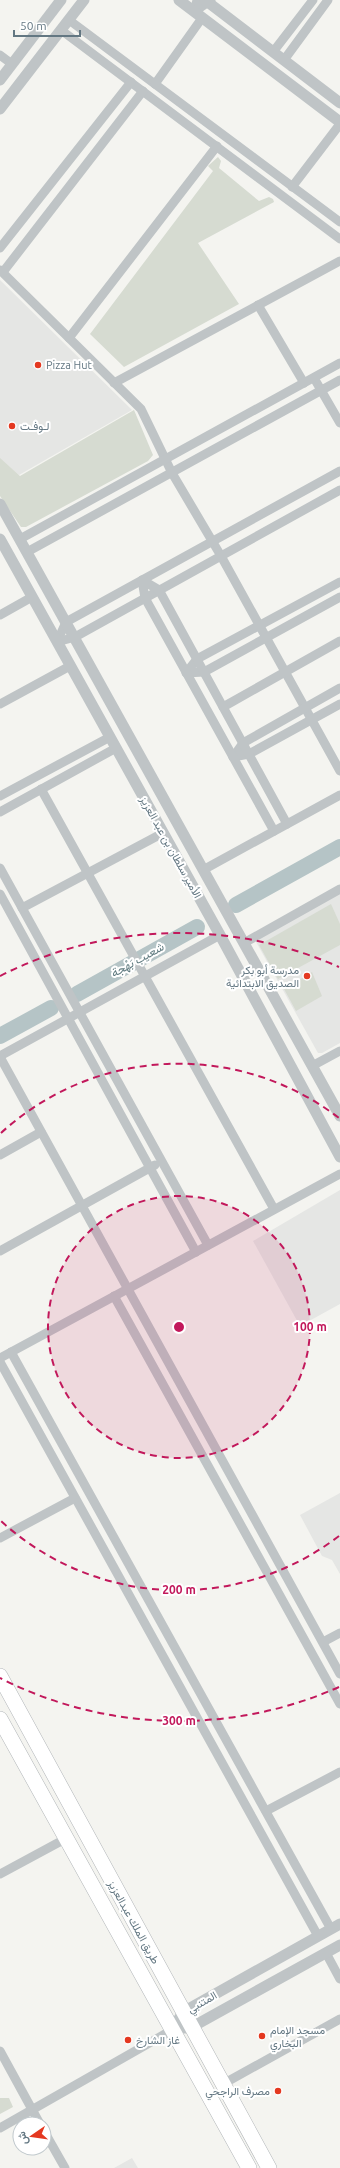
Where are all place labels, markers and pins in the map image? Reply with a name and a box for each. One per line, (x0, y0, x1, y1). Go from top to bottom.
place label: Pizza Hut (46, 359, 92, 371)
marker: Pizza Hut (33, 360, 43, 370)
place label: لـوفـت (20, 420, 49, 433)
marker: لـوفـت (7, 421, 17, 431)
place label: مدرسة أبو بكر الصديق الابتدائية (226, 964, 299, 990)
marker: مدرسة أبو بكر الصديق الابتدائية (302, 971, 312, 981)
centre of rings (172, 1320, 186, 1334)
place label: مسجد الإمام البخاري (270, 2024, 325, 2053)
marker: مسجد الإمام البخاري (257, 2031, 267, 2041)
place label: غاز الشارخ (136, 2034, 180, 2048)
marker: غاز الشارخ (123, 2035, 133, 2045)
place label: مصرف الراجحي (205, 2085, 270, 2101)
marker: مصرف الراجحي (273, 2086, 283, 2096)

